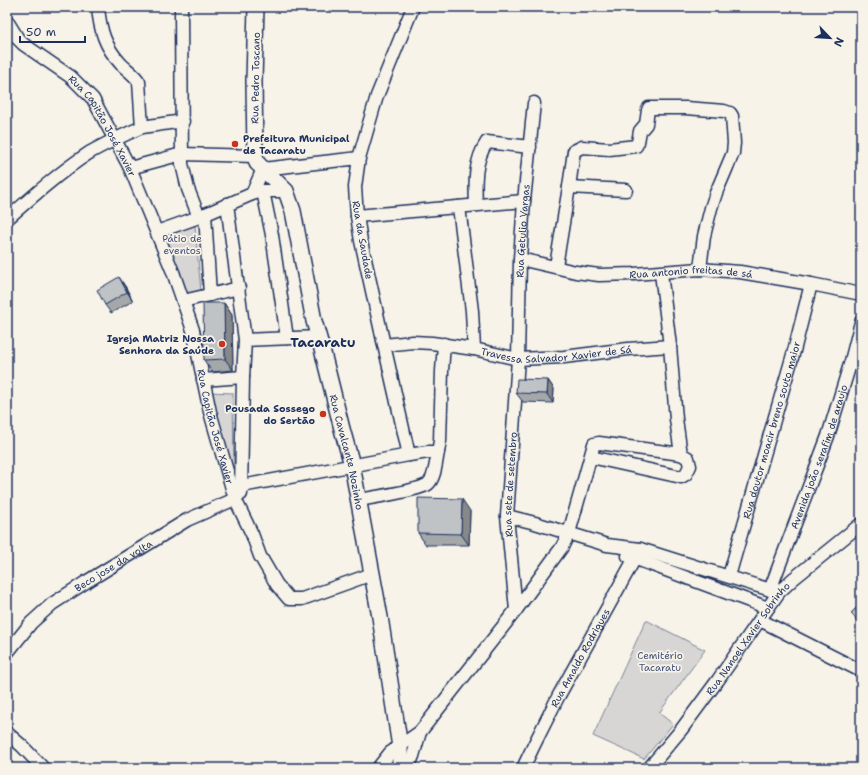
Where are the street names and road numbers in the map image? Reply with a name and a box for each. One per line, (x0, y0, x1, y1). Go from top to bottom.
street label: Rua Pedro Toscano (248, 32, 263, 124)
street label: Rua Capitão José Xavier (66, 72, 139, 179)
street label: Rua Getulio Vargas (514, 183, 533, 278)
street label: Rua da Saudade (349, 200, 376, 281)
street label: Rua antonio freitas de sá (629, 263, 754, 281)
street label: Rua doutor moacir breno souto maior (740, 340, 803, 520)
street label: Travessa Salvador Xavier de Sá (480, 343, 633, 366)
street label: Rua Capitão José Xavier (194, 368, 236, 486)
street label: Avenida joão serafim de araujo (788, 383, 850, 531)
street label: Rua Cavalcante Nozinho (327, 393, 366, 511)
street label: Rua sete de setembro (501, 431, 520, 538)
street label: Beco jose da volta (72, 537, 155, 595)
street label: Rua Nanoel Xavier Sobrinho (703, 579, 793, 698)
street label: Rua Amaldo Rodrigues (548, 606, 613, 710)

